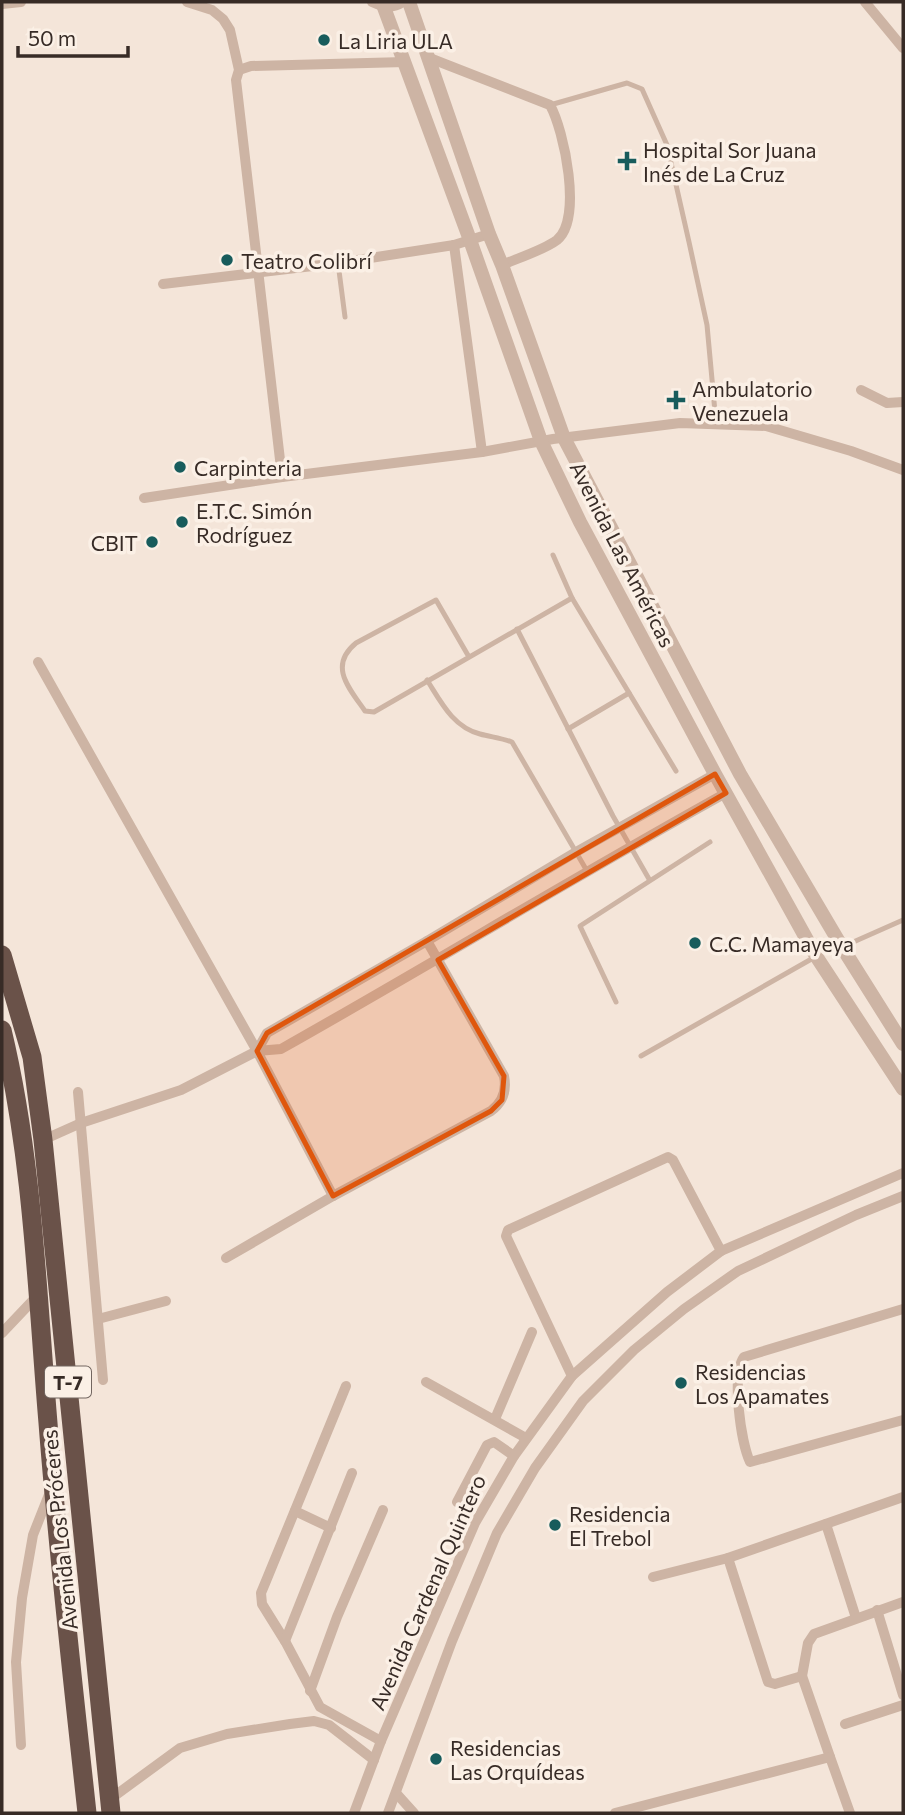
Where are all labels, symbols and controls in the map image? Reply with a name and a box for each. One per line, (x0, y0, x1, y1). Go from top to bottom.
scale bar (18, 14, 128, 58)
text: 50 m (28, 25, 76, 50)
place label: La Liria ULA (338, 28, 453, 53)
marker: La Liria ULA (316, 32, 332, 48)
place label: Hospital Sor Juana Inés de La Cruz (643, 137, 817, 186)
marker: Hospital Sor Juana Inés de La Cruz (617, 151, 637, 171)
place label: Teatro Colibrí (241, 248, 373, 273)
marker: Teatro Colibrí (219, 252, 235, 268)
place label: Ambulatorio Venezuela (692, 376, 813, 425)
marker: Ambulatorio Venezuela (666, 390, 686, 410)
place label: Carpinteria (194, 455, 302, 480)
street label: Avenida Las Américas (565, 457, 681, 651)
marker: Carpinteria (172, 459, 188, 475)
place label: E.T.C. Simón Rodríguez (196, 498, 312, 547)
marker: E.T.C. Simón Rodríguez (174, 514, 190, 530)
place label: CBIT (91, 530, 138, 555)
marker: CBIT (144, 534, 160, 550)
place label: C.C. Mamayeya (709, 931, 854, 956)
marker: C.C. Mamayeya (687, 935, 703, 951)
place label: Residencias Los Apamates (695, 1359, 829, 1408)
road number: T-7 (45, 1366, 91, 1398)
marker: Residencias Los Apamates (673, 1375, 689, 1391)
street label: Avenida Los Próceres (36, 1428, 82, 1632)
street label: Avenida Cardenal Quintero (364, 1470, 490, 1714)
place label: Residencia El Trebol (569, 1501, 670, 1550)
marker: Residencia El Trebol (547, 1517, 563, 1533)
place label: Residencias Las Orquídeas (450, 1735, 585, 1784)
marker: Residencias Las Orquídeas (428, 1751, 444, 1767)

